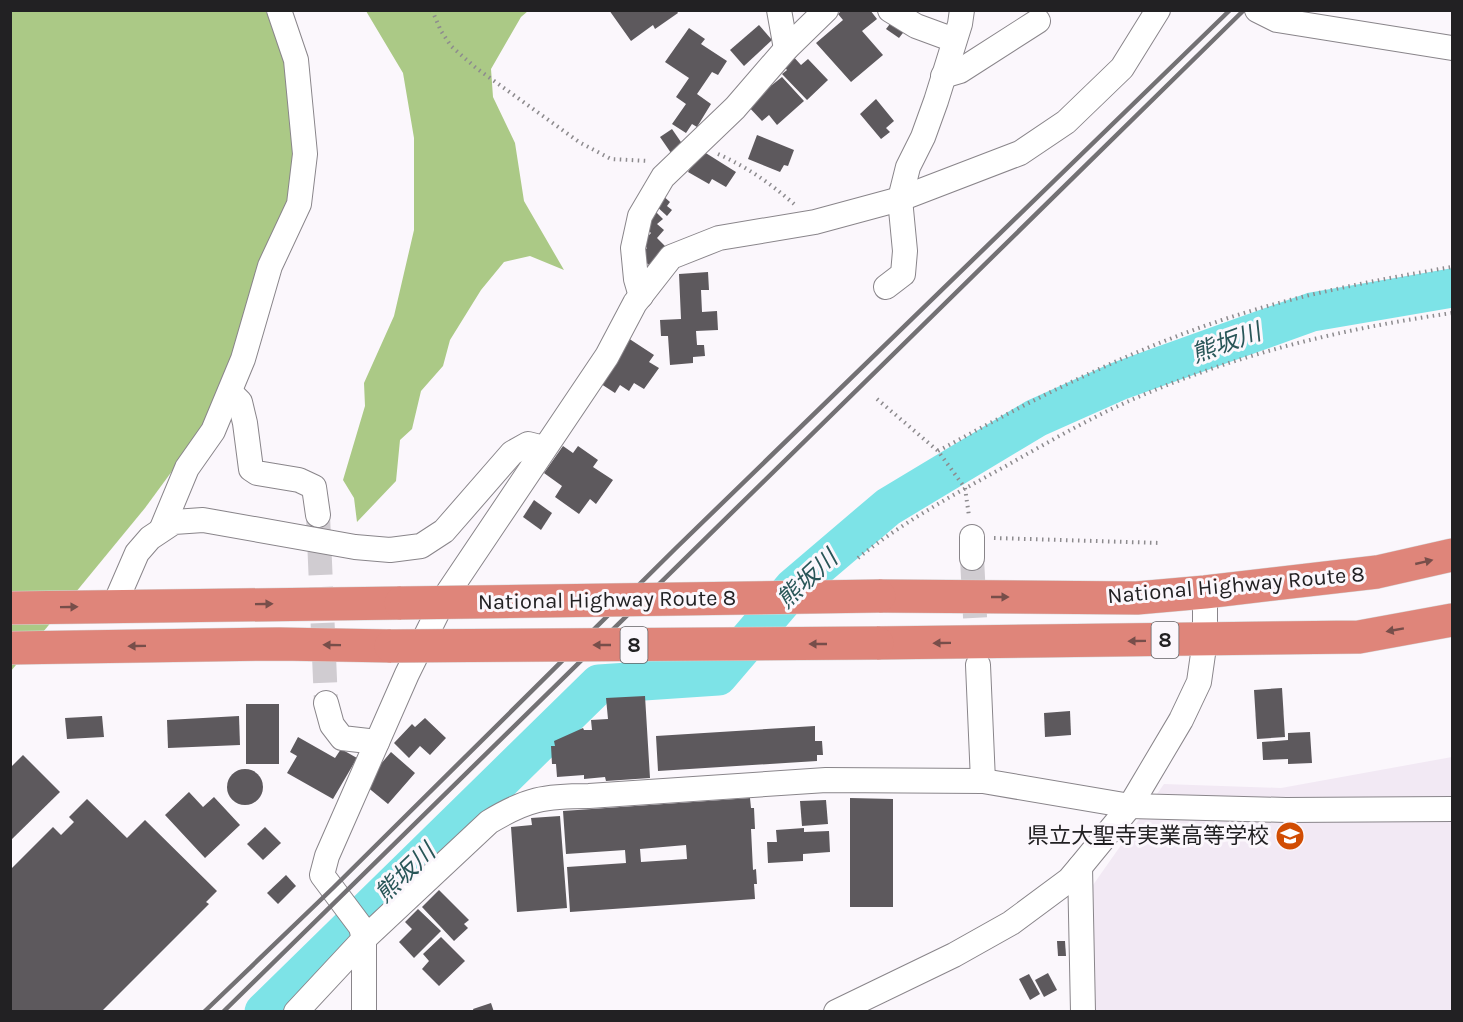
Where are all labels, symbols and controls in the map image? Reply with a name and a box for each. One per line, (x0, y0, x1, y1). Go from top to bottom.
water label: 熊坂川 (1187, 317, 1267, 368)
water label: 熊坂川 (771, 542, 845, 614)
one-way arrow (1414, 557, 1433, 566)
street label: National Highway Route 8 (1106, 561, 1366, 609)
street label: National Highway Route 8 (478, 585, 736, 615)
one-way arrow (991, 592, 1010, 602)
one-way arrow (254, 600, 273, 609)
one-way arrow (59, 602, 78, 612)
road number: 8 (1152, 622, 1178, 658)
one-way arrow (1385, 626, 1404, 635)
road number: 8 (620, 627, 648, 663)
one-way arrow (1128, 636, 1147, 646)
one-way arrow (933, 638, 952, 648)
one-way arrow (809, 639, 828, 649)
one-way arrow (593, 640, 612, 650)
one-way arrow (128, 641, 147, 651)
one-way arrow (323, 641, 342, 650)
school or university icon: 県立大聖寺実業高等学校 (1274, 820, 1306, 852)
place label: 県立大聖寺実業高等学校 (1027, 823, 1269, 849)
water label: 熊坂川 (369, 836, 443, 908)

